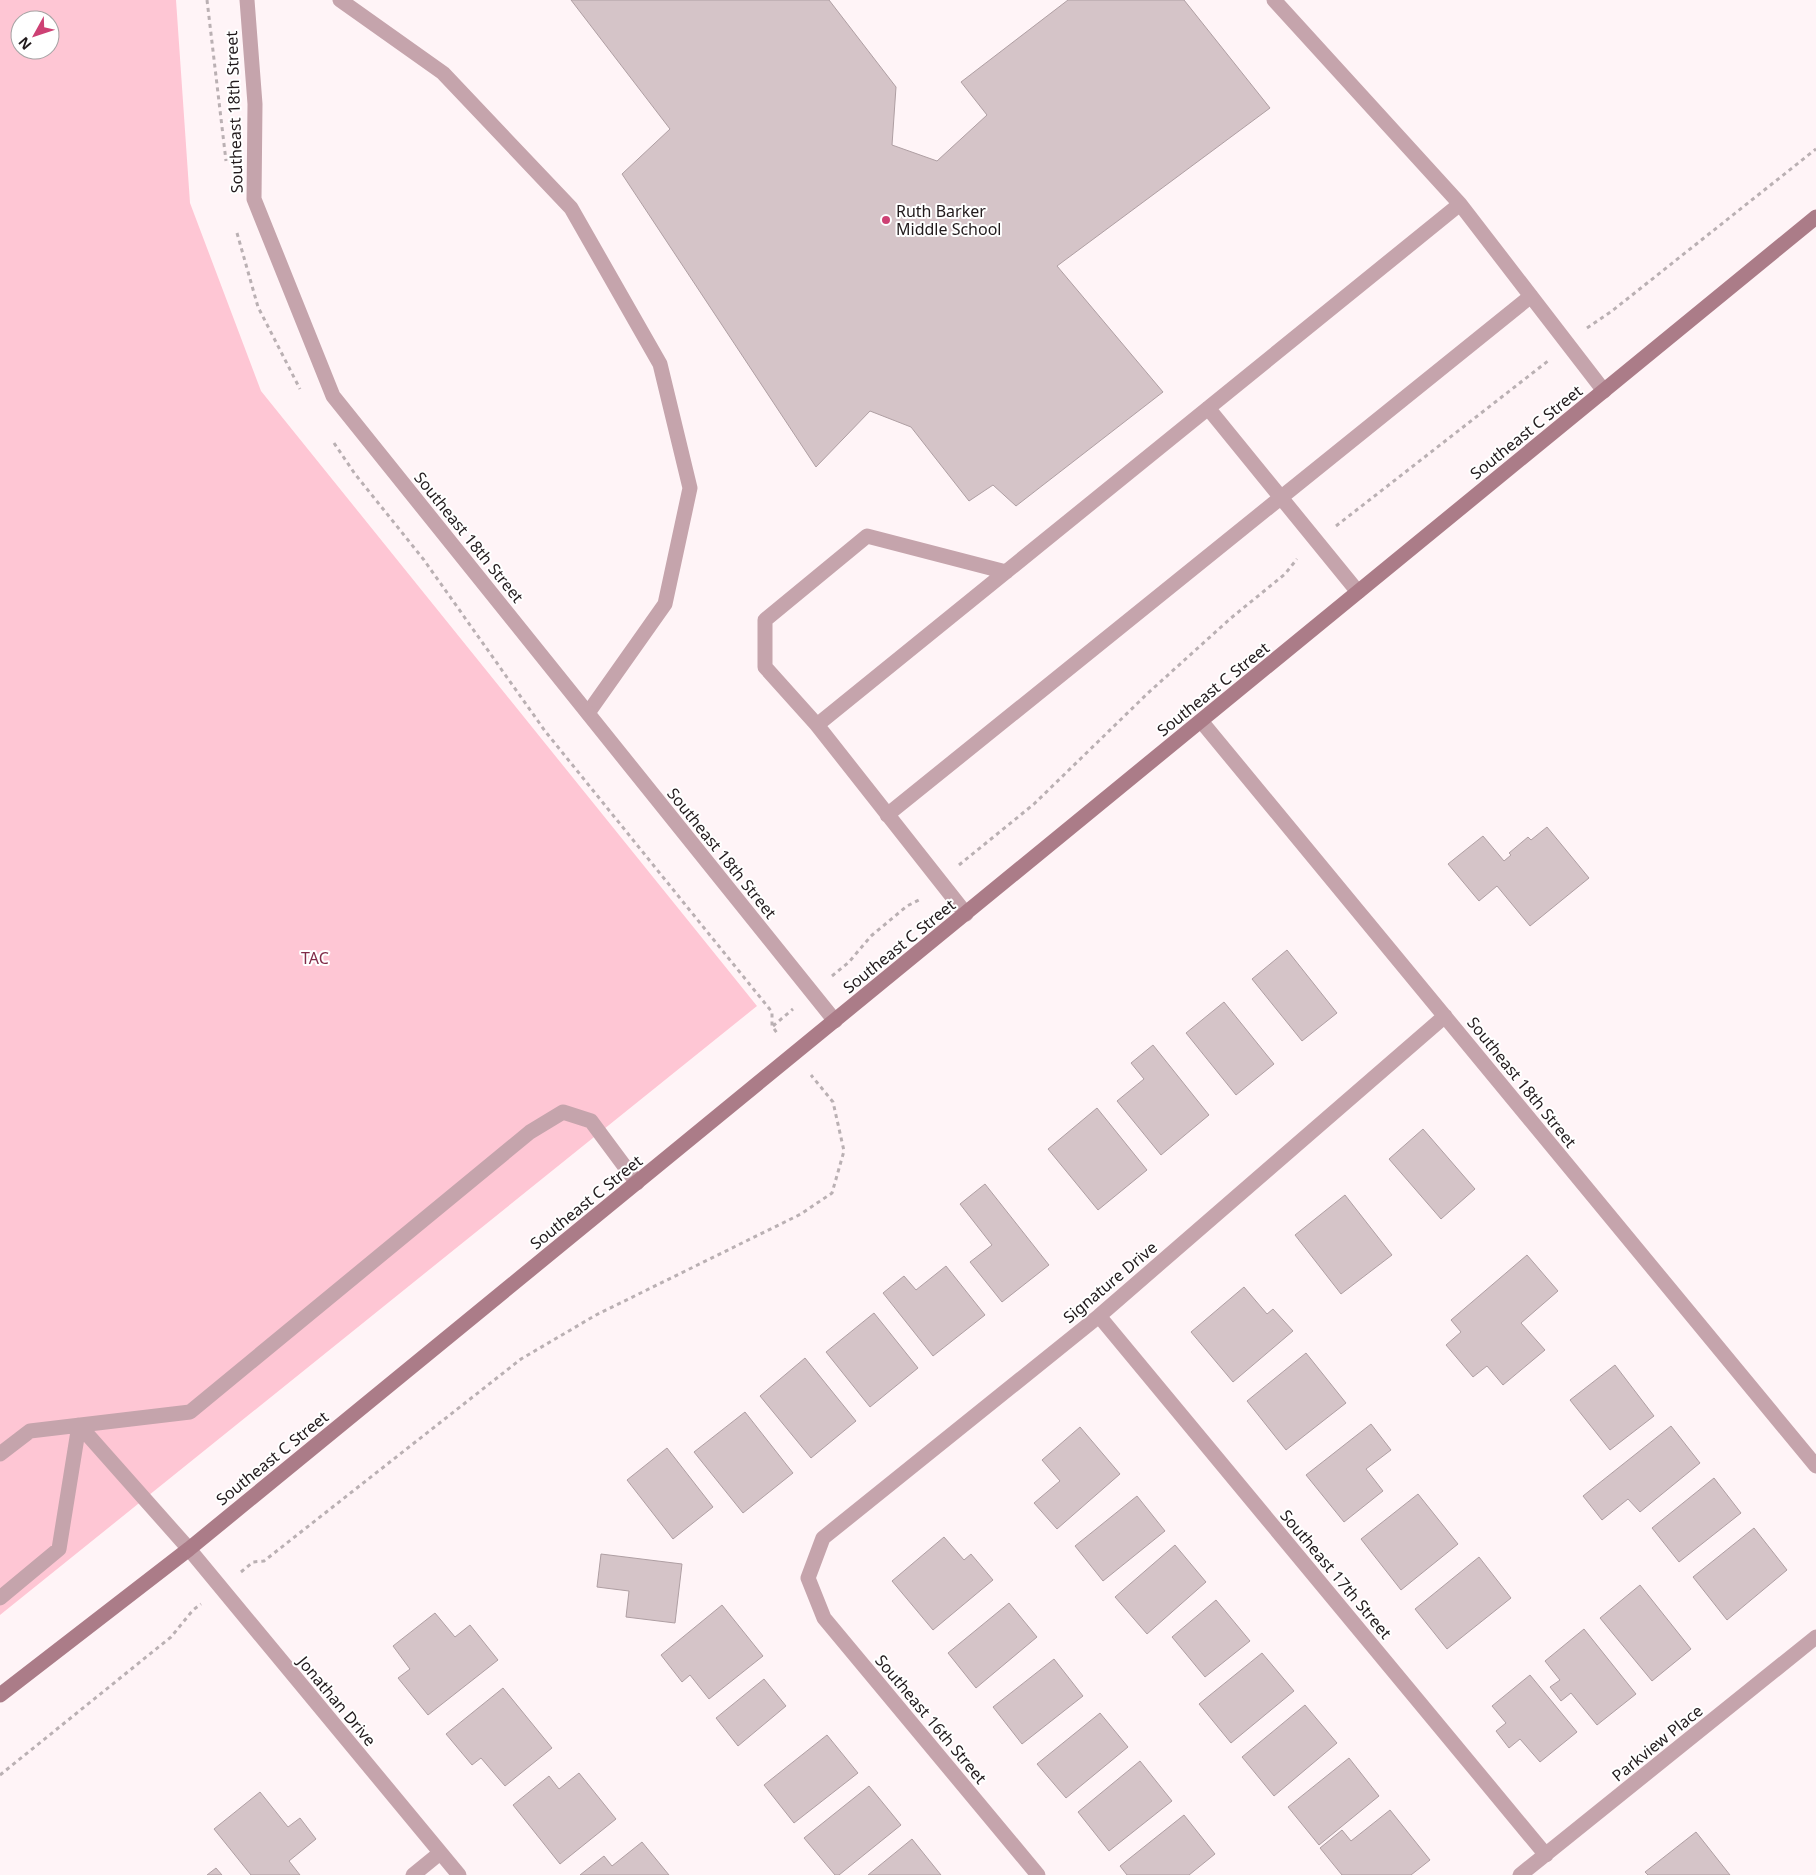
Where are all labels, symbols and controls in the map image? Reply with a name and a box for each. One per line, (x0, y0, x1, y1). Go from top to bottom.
north arrow (10, 10, 60, 60)
street label: Southeast 18th Street (220, 30, 248, 194)
text: N (14, 33, 36, 54)
place label: Ruth Barker Middle School (896, 200, 1001, 240)
marker: Ruth Barker Middle School (880, 214, 892, 226)
street label: Southeast C Street (1465, 380, 1587, 484)
street label: Southeast 18th Street (409, 467, 529, 607)
street label: Southeast C Street (1152, 637, 1274, 741)
street label: Southeast 18th Street (662, 783, 782, 923)
street label: Southeast C Street (838, 894, 960, 998)
park label: TAC (301, 947, 329, 969)
street label: Southeast 18th Street (1462, 1012, 1582, 1152)
street label: Southeast C Street (525, 1150, 647, 1254)
street label: Signature Drive (1058, 1236, 1162, 1328)
street label: Southeast C Street (211, 1406, 333, 1510)
street label: Southeast 17th Street (1275, 1505, 1397, 1643)
street label: Jonathan Drive (292, 1650, 381, 1751)
street label: Southeast 16th Street (870, 1650, 992, 1788)
street label: Parkview Place (1607, 1700, 1707, 1786)

